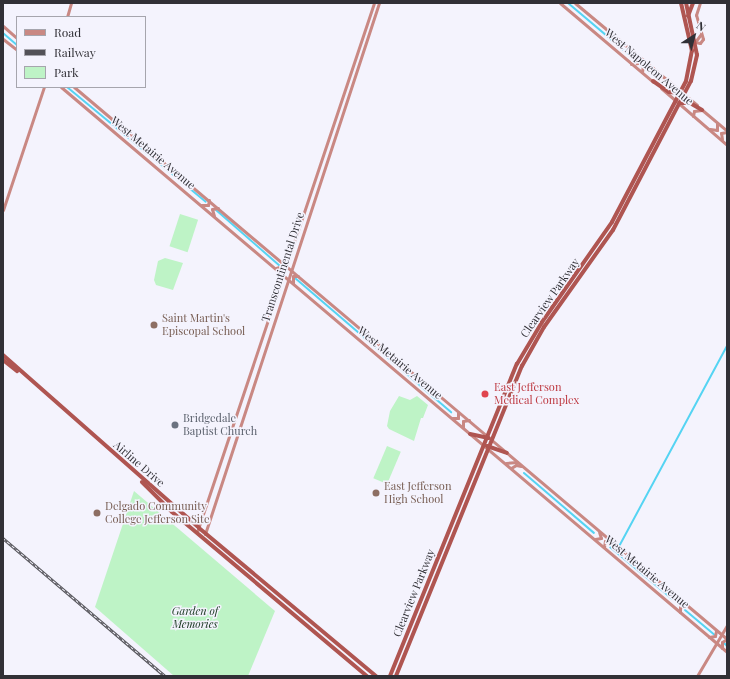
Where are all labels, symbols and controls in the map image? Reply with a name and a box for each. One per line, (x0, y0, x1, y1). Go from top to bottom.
legend (16, 16, 146, 88)
north arrow (674, 16, 714, 56)
text: N (694, 17, 709, 34)
text: Road (54, 24, 81, 40)
street label: West Napoleon Avenue (602, 26, 696, 108)
text: Railway (54, 44, 96, 60)
text: Park (54, 64, 79, 80)
street label: West Metairie Avenue (108, 114, 198, 192)
street label: Transcontinental Drive (259, 210, 307, 324)
street label: Clearview Parkway (518, 256, 582, 340)
place label: Saint Martin's Episcopal School (162, 312, 245, 338)
marker: Saint Martin's Episcopal School (149, 320, 159, 330)
street label: West Metairie Avenue (355, 324, 445, 402)
place label: East Jefferson Medical Complex (494, 381, 579, 407)
marker: East Jefferson Medical Complex (479, 388, 491, 400)
place label: Bridgedale Baptist Church (183, 412, 257, 438)
marker: Bridgedale Baptist Church (170, 420, 180, 430)
street label: Airline Drive (111, 438, 167, 490)
place label: East Jefferson High School (384, 480, 452, 506)
marker: East Jefferson High School (371, 488, 381, 498)
place label: Delgado Community College Jefferson Site (105, 500, 210, 526)
marker: Delgado Community College Jefferson Site (92, 508, 102, 518)
street label: West Metairie Avenue (602, 533, 692, 611)
street label: Clearview Parkway (390, 547, 438, 639)
park label: Garden of Memories (172, 605, 218, 631)

